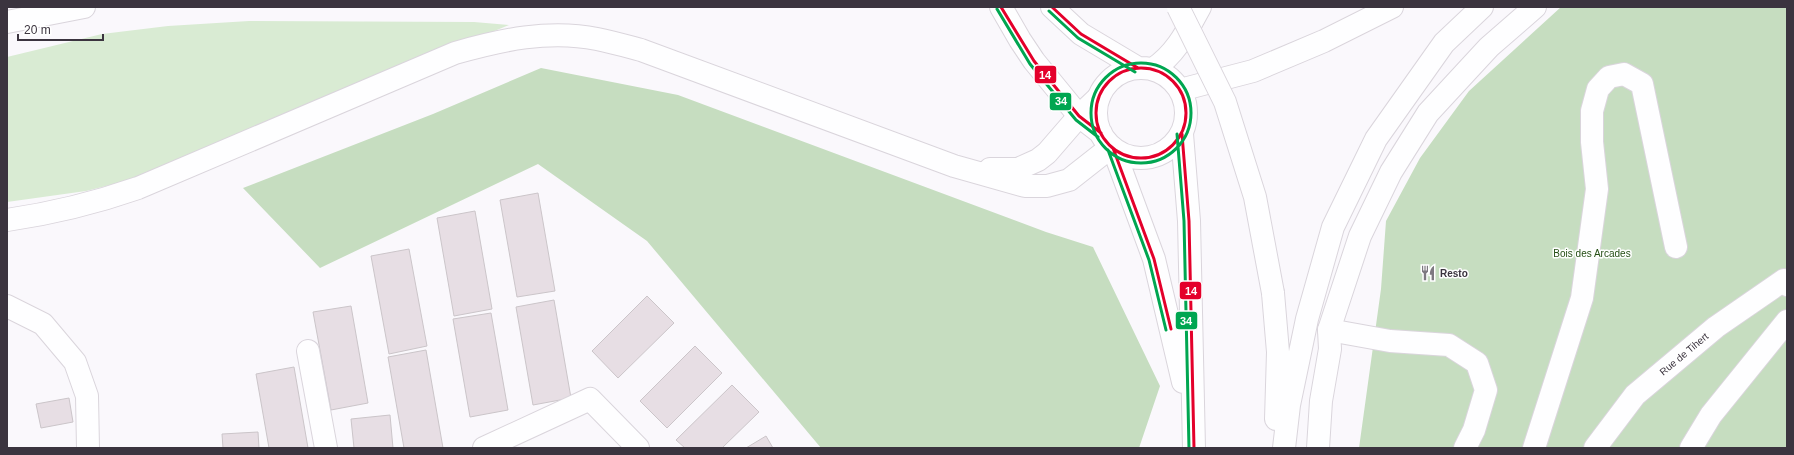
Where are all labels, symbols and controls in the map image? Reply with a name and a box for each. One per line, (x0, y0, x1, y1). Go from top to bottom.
scale bar (18, 16, 103, 42)
text: 20 m (24, 23, 51, 37)
line badge: 14 (1034, 65, 1057, 84)
text: 14 (1039, 69, 1052, 81)
line badge: 34 (1049, 92, 1072, 111)
text: 34 (1055, 95, 1068, 107)
park label: Bois des Arcades (1553, 248, 1631, 259)
restaurant icon: Resto (1419, 264, 1437, 282)
place label: Resto (1440, 268, 1468, 279)
line badge: 14 (1179, 281, 1202, 300)
text: 14 (1185, 285, 1198, 297)
line badge: 34 (1175, 311, 1198, 330)
text: 34 (1180, 315, 1193, 327)
street label: Rue de Tihert (1657, 330, 1711, 378)

